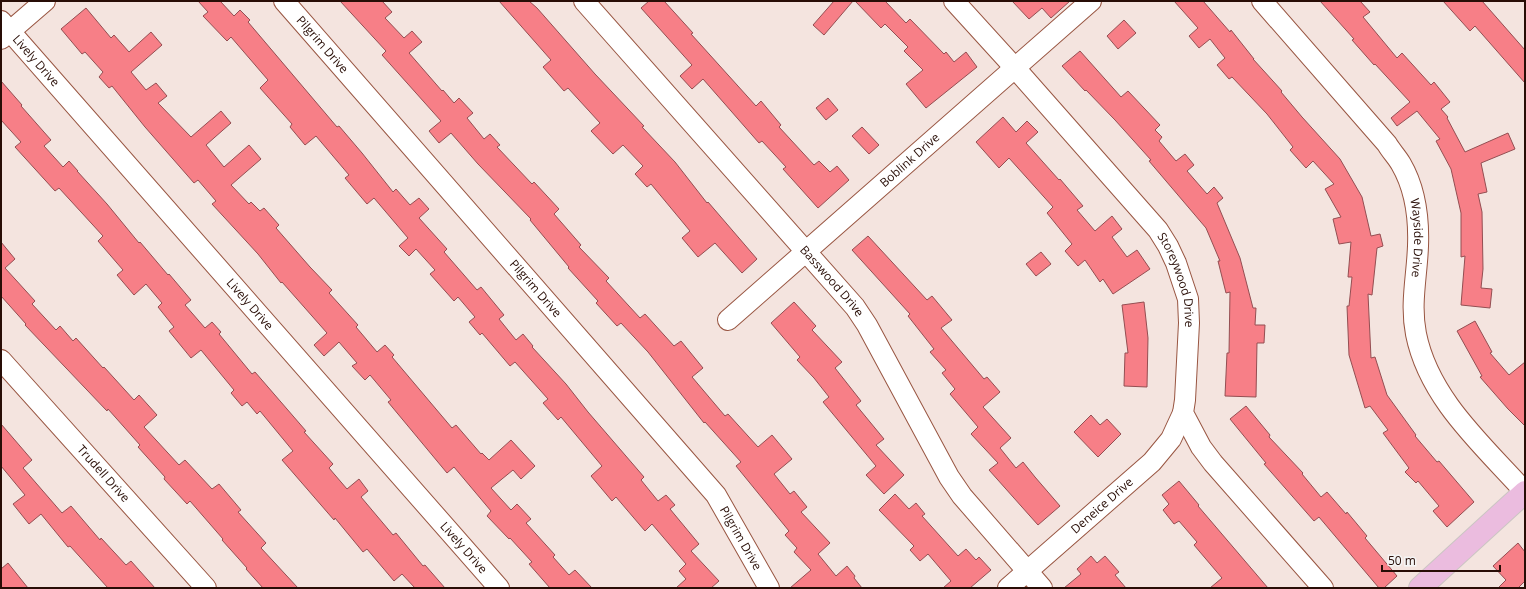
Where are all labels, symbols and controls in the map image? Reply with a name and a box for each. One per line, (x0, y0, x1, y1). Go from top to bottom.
street label: Pilgrim Drive (293, 12, 353, 77)
street label: Lively Drive (9, 31, 64, 90)
street label: Boblink Drive (876, 129, 943, 191)
street label: Wayside Drive (1406, 197, 1427, 279)
street label: Storeywood Drive (1154, 229, 1198, 328)
street label: Basswood Drive (796, 242, 868, 320)
street label: Pilgrim Drive (506, 256, 566, 321)
street label: Lively Drive (223, 274, 278, 334)
street label: Trudell Drive (73, 441, 134, 506)
street label: Deneice Drive (1067, 473, 1137, 537)
street label: Pilgrim Drive (716, 503, 766, 573)
street label: Lively Drive (437, 518, 492, 577)
scale bar (1382, 547, 1500, 573)
text: 50 m (1388, 552, 1416, 569)

